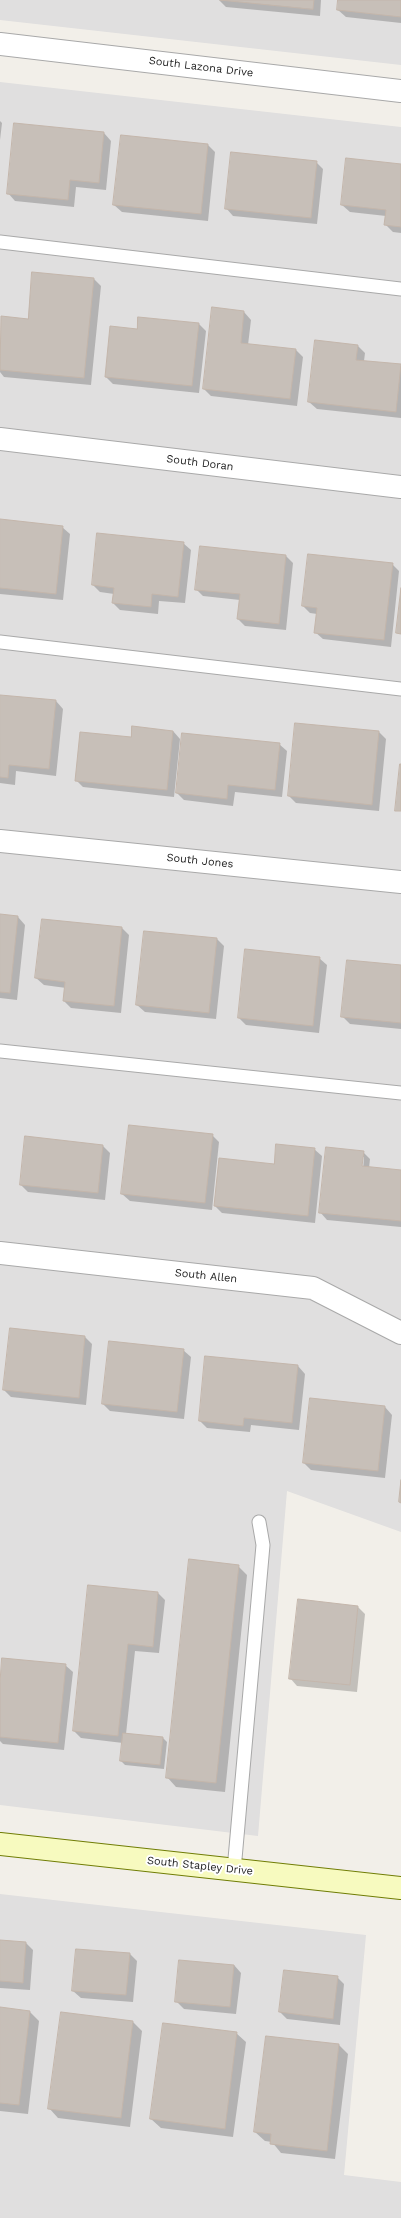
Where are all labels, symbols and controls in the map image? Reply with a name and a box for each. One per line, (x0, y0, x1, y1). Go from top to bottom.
street label: South Lazona Drive (148, 54, 254, 80)
street label: South Doran (166, 452, 234, 474)
street label: South Jones (166, 851, 234, 871)
street label: South Allen (174, 1266, 238, 1286)
street label: South Stapley Drive (146, 1854, 254, 1878)

